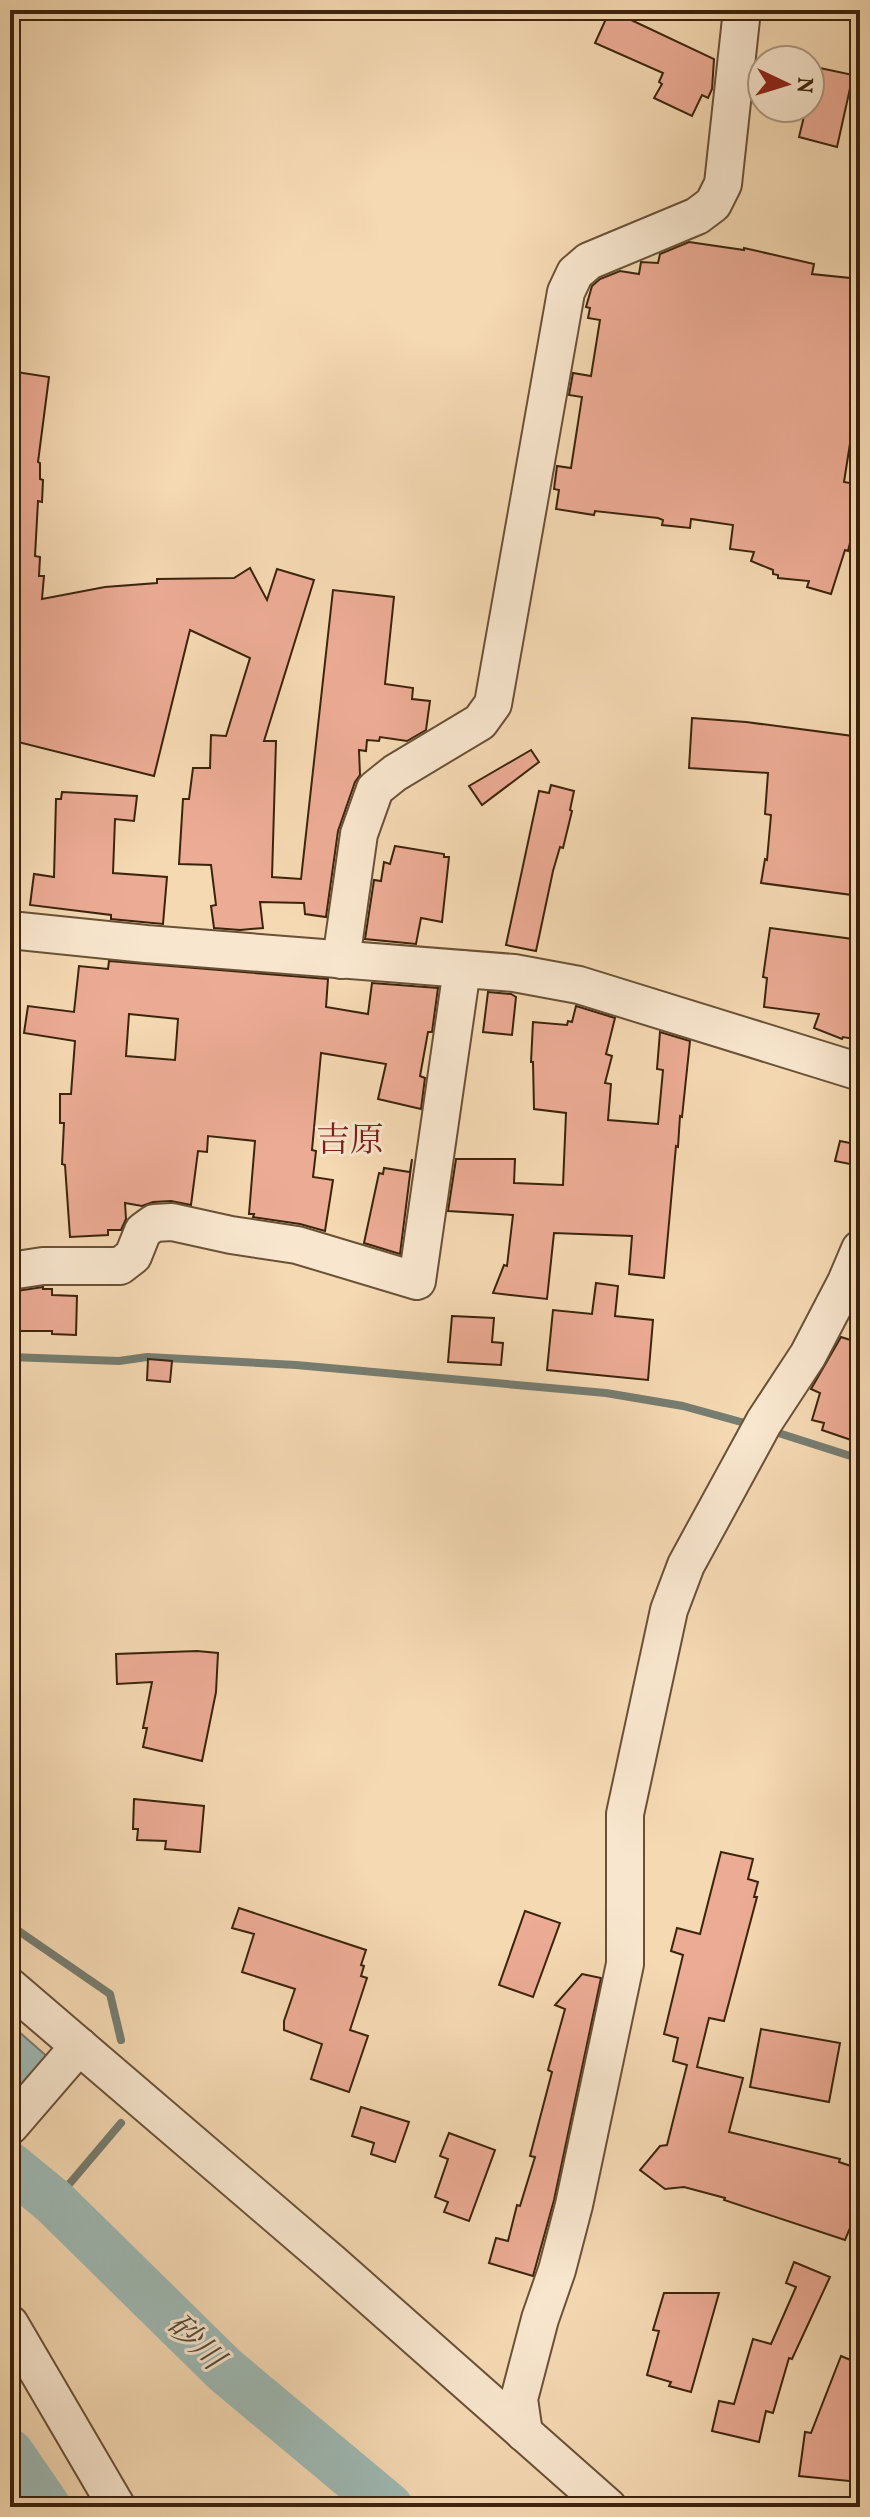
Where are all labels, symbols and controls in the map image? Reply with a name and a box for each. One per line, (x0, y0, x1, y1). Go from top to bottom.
north arrow (746, 44, 826, 124)
text: N (787, 76, 819, 94)
district label: 吉原 (316, 1119, 384, 1166)
water label: 砂川 (156, 2305, 234, 2383)

